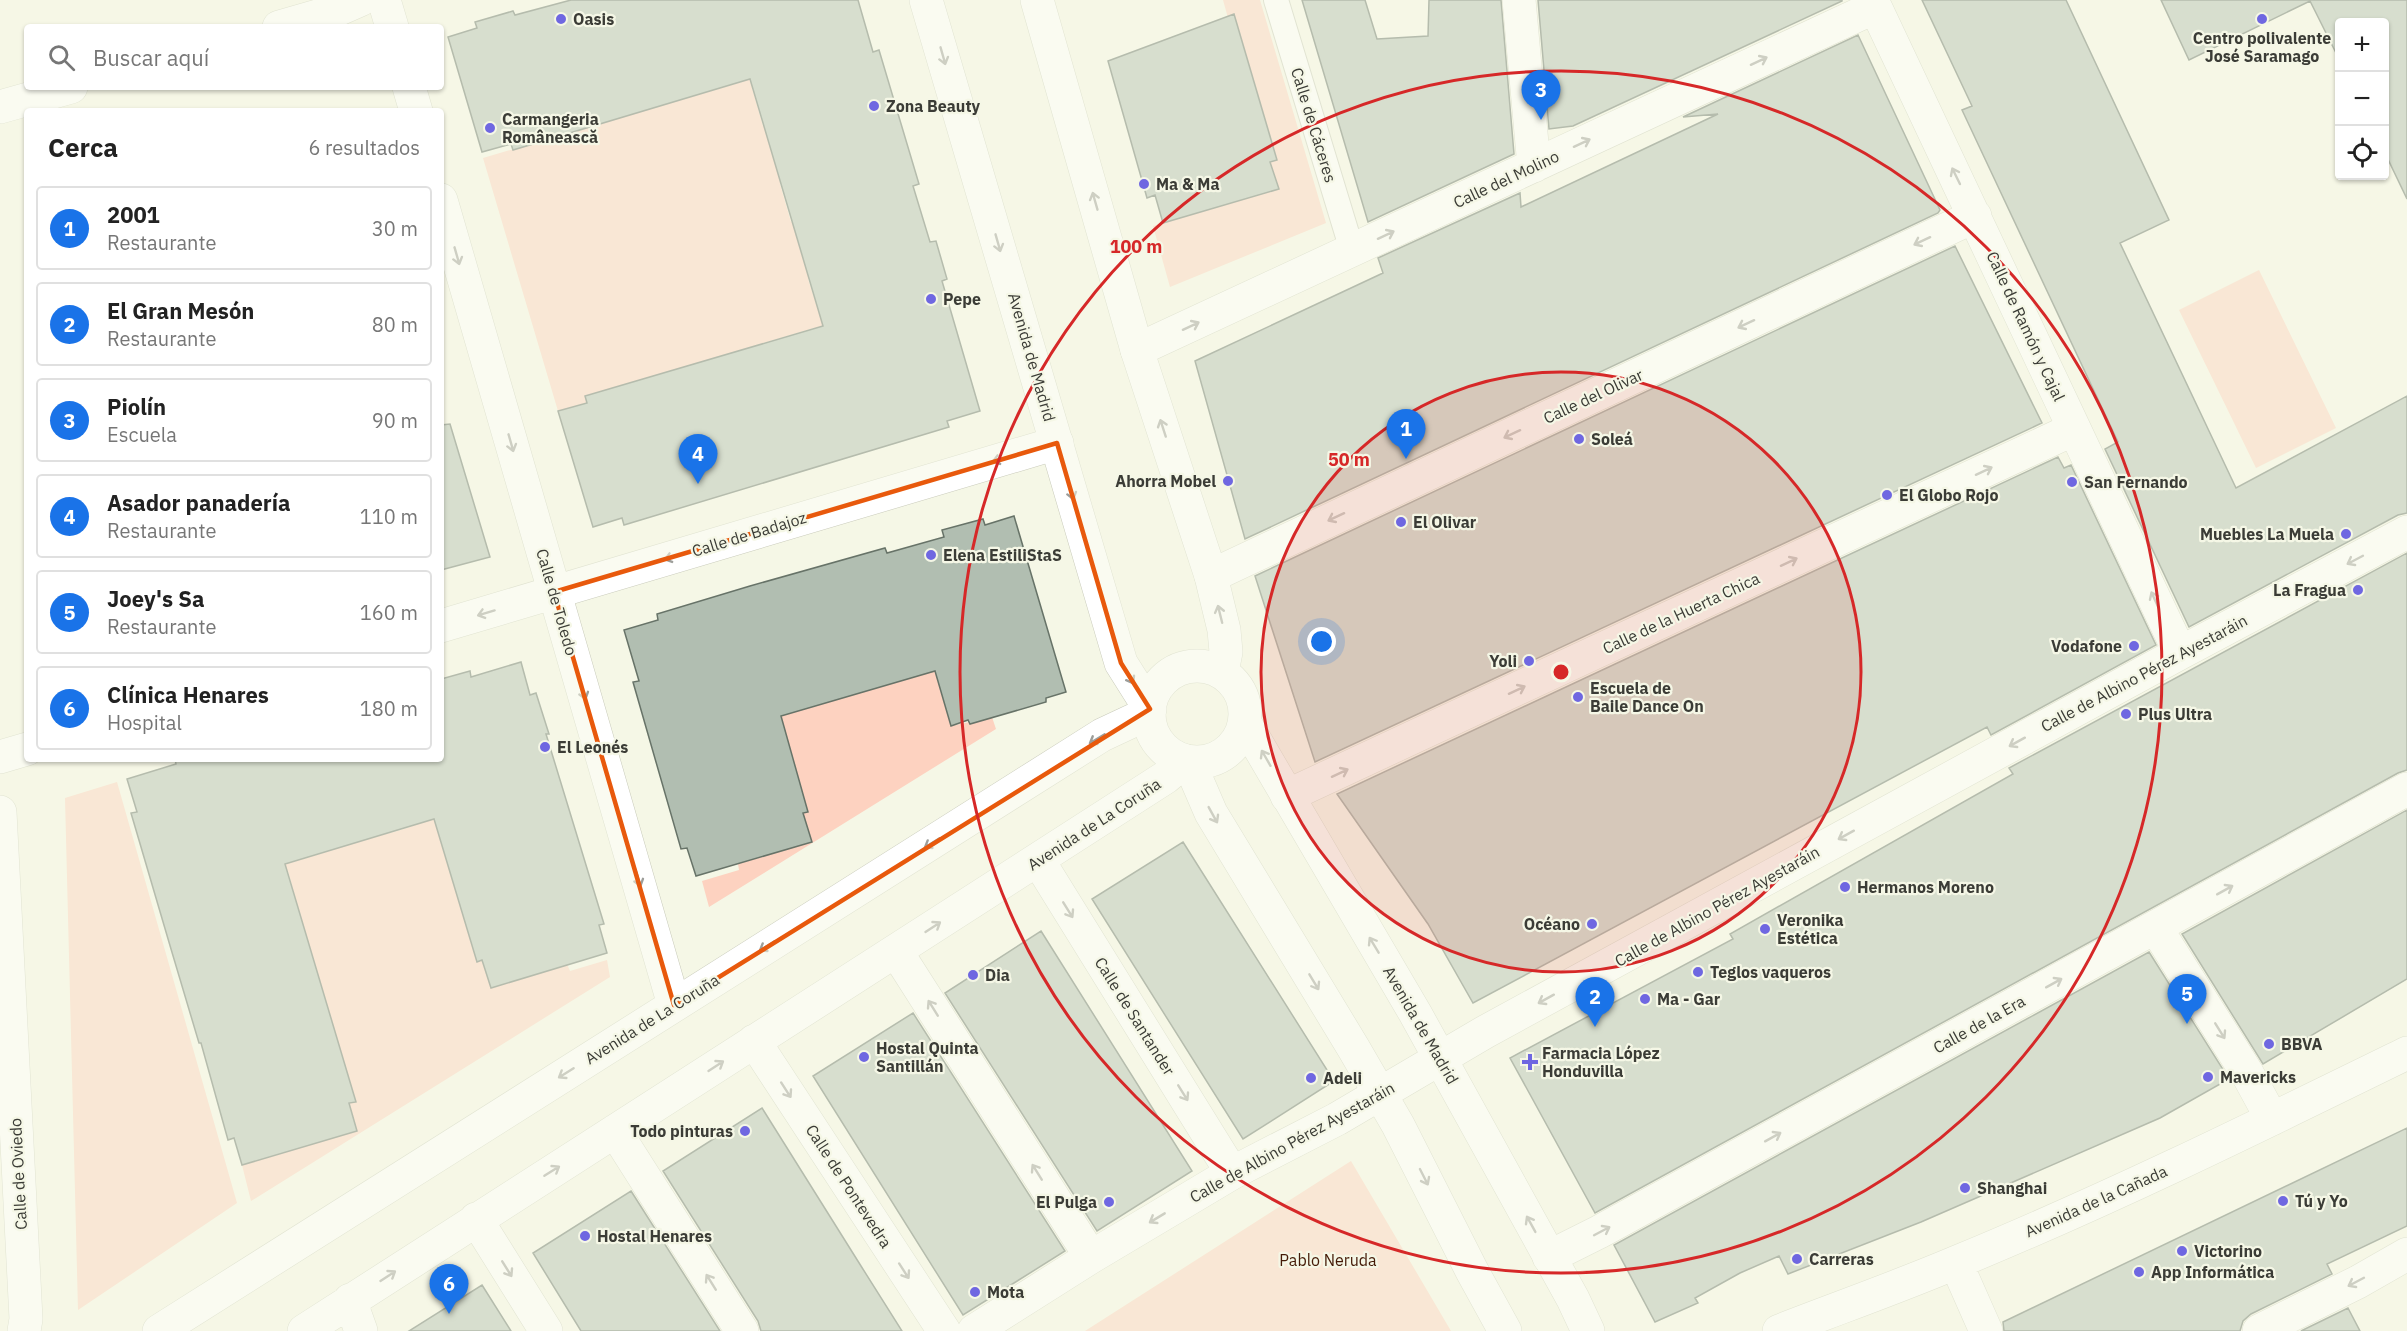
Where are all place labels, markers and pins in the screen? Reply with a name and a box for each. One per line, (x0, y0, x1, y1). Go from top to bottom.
place label: Oasis (573, 9, 614, 29)
marker: Oasis (554, 12, 568, 26)
marker: Centro polivalente José Saramago (2255, 12, 2269, 26)
place label: Centro polivalente José Saramago (2193, 28, 2331, 66)
pin: 3 (1522, 70, 1560, 120)
place label: Zona Beauty (886, 96, 981, 116)
marker: Zona Beauty (867, 99, 881, 113)
place label: Carmangeria Românească (502, 109, 599, 147)
marker: Carmangeria Românească (483, 121, 497, 135)
place label: Ma & Ma (1156, 174, 1220, 194)
marker: Ma & Ma (1137, 177, 1151, 191)
place label: Pepe (943, 289, 981, 309)
marker: Pepe (924, 292, 938, 306)
pin: 1 (1386, 410, 1426, 459)
place label: Soleá (1591, 429, 1633, 449)
marker: Soleá (1572, 432, 1586, 446)
pin: 4 (678, 434, 718, 484)
place label: Ahorra Mobel (1115, 471, 1216, 491)
place label: San Fernando (2084, 472, 2188, 492)
marker: Ahorra Mobel (1221, 474, 1235, 488)
marker: San Fernando (2065, 475, 2079, 489)
place label: El Globo Rojo (1899, 485, 1998, 505)
marker: El Globo Rojo (1880, 488, 1894, 502)
place label: El Olivar (1413, 512, 1477, 532)
marker: El Olivar (1394, 515, 1408, 529)
place label: Muebles La Muela (2200, 524, 2334, 544)
marker: Muebles La Muela (2339, 527, 2353, 541)
place label: Elena EstiliStaS (943, 545, 1062, 565)
marker: Elena EstiliStaS (924, 548, 938, 562)
place label: La Fragua (2273, 580, 2346, 600)
marker: La Fragua (2351, 583, 2365, 597)
place label: Vodafone (2051, 636, 2122, 656)
marker: Vodafone (2127, 639, 2141, 653)
place label: Yoli (1489, 651, 1517, 671)
marker: Yoli (1522, 654, 1536, 668)
centre of rings (1551, 662, 1571, 682)
place label: Escuela de Baile Dance On (1590, 678, 1704, 716)
marker: Escuela de Baile Dance On (1571, 690, 1585, 704)
place label: Plus Ultra (2138, 704, 2212, 724)
marker: Plus Ultra (2119, 707, 2133, 721)
place label: El Leonés (557, 737, 628, 757)
marker: El Leonés (538, 740, 552, 754)
place label: Hermanos Moreno (1857, 877, 1994, 897)
marker: Hermanos Moreno (1838, 880, 1852, 894)
place label: Veronika Estética (1777, 910, 1844, 948)
place label: Océano (1524, 914, 1580, 934)
marker: Océano (1585, 917, 1599, 931)
marker: Veronika Estética (1758, 922, 1772, 936)
place label: Teglos vaqueros (1710, 962, 1831, 982)
place label: Dia (985, 965, 1010, 985)
marker: Teglos vaqueros (1691, 965, 1705, 979)
marker: Dia (966, 968, 980, 982)
pin: 5 (2168, 974, 2206, 1024)
pin: 2 (1576, 978, 1614, 1027)
place label: Ma - Gar (1657, 989, 1721, 1009)
marker: Ma - Gar (1638, 992, 1652, 1006)
place label: BBVA (2281, 1034, 2322, 1054)
marker: BBVA (2262, 1037, 2276, 1051)
place label: Hostal Quinta Santillán (876, 1038, 979, 1076)
place label: Farmacia López Honduvilla (1542, 1043, 1660, 1081)
marker: Hostal Quinta Santillán (857, 1050, 871, 1064)
marker: Farmacia López Honduvilla (1523, 1055, 1537, 1069)
place label: Mavericks (2220, 1067, 2296, 1087)
place label: Adeli (1323, 1068, 1362, 1088)
marker: Mavericks (2201, 1070, 2215, 1084)
marker: Adeli (1304, 1071, 1318, 1085)
place label: Todo pinturas (630, 1121, 733, 1141)
marker: Todo pinturas (738, 1124, 752, 1138)
place label: Shanghai (1977, 1178, 2047, 1198)
marker: Shanghai (1958, 1181, 1972, 1195)
place label: Tú y Yo (2295, 1191, 2348, 1211)
place label: El Pulga (1036, 1192, 1097, 1212)
marker: Tú y Yo (2276, 1194, 2290, 1208)
marker: El Pulga (1102, 1195, 1116, 1209)
place label: Hostal Henares (597, 1226, 712, 1246)
marker: Hostal Henares (578, 1229, 592, 1243)
place label: Victorino (2194, 1241, 2262, 1261)
marker: Victorino (2175, 1244, 2189, 1258)
place label: Carreras (1809, 1249, 1874, 1269)
marker: Carreras (1790, 1252, 1804, 1266)
place label: App Informática (2151, 1262, 2274, 1282)
pin: 6 (430, 1264, 468, 1314)
marker: App Informática (2132, 1265, 2146, 1279)
place label: Mota (987, 1282, 1024, 1302)
marker: Mota (968, 1285, 982, 1299)

